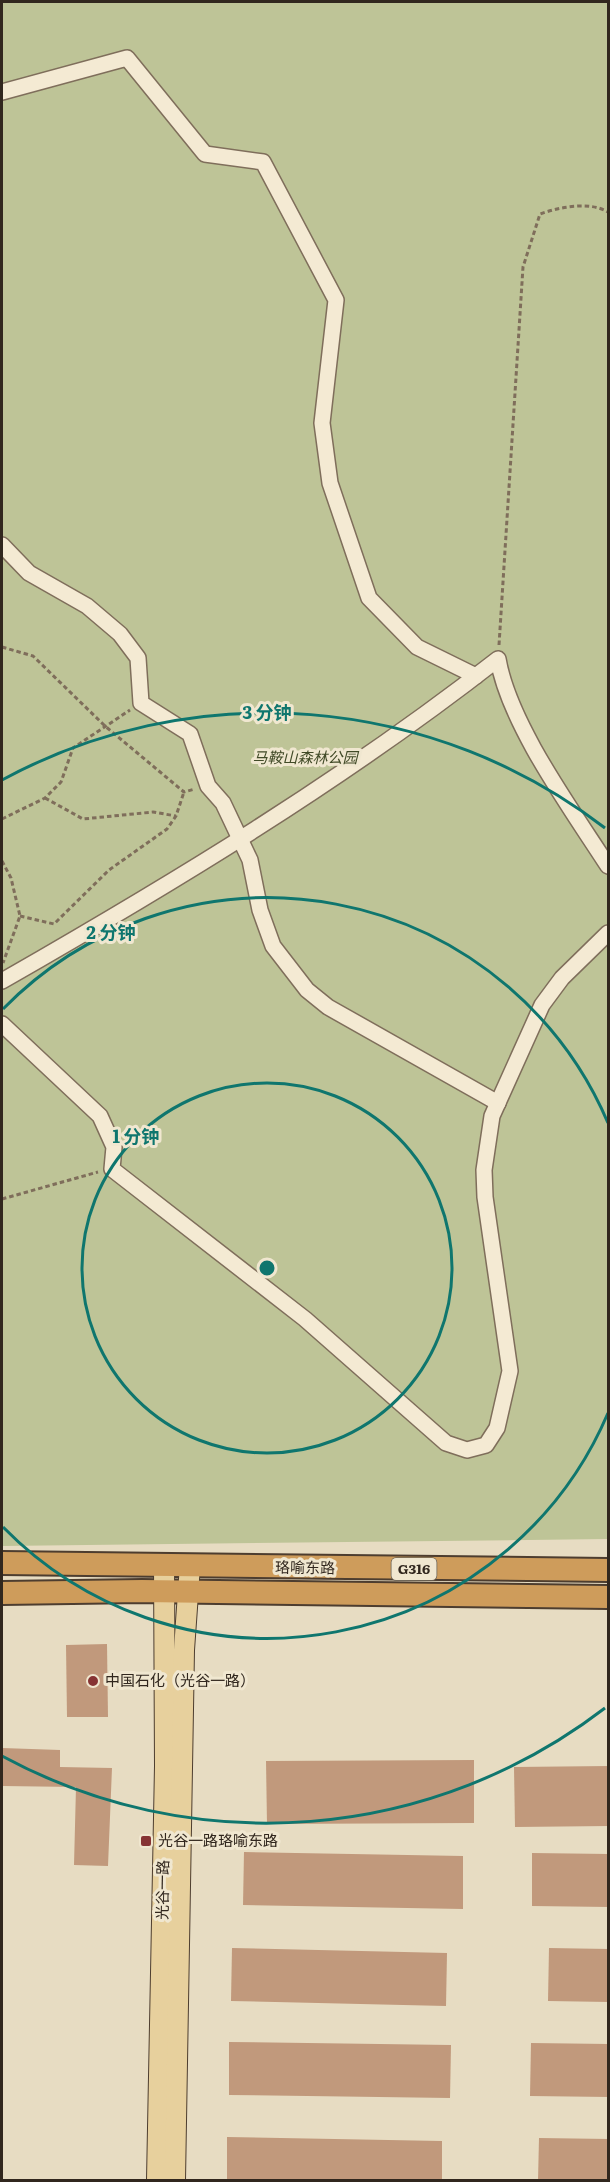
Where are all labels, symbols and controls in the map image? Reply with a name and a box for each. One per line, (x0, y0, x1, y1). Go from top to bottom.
text: 3 分钟 (242, 698, 292, 725)
park label: 马鞍山森林公园 (252, 745, 359, 768)
text: 2 分钟 (86, 918, 136, 945)
text: 1 分钟 (112, 1122, 160, 1149)
centre of rings (257, 1258, 277, 1278)
street label: 珞喻东路 (275, 1554, 335, 1579)
road number: G316 (392, 1558, 436, 1580)
place label: 中国石化（光谷一路） (105, 1668, 255, 1691)
marker: 中国石化（光谷一路） (86, 1674, 100, 1688)
place label: 光谷一路珞喻东路 (158, 1828, 278, 1851)
marker: 光谷一路珞喻东路 (139, 1834, 153, 1848)
street label: 光谷一路 (149, 1860, 174, 1920)

